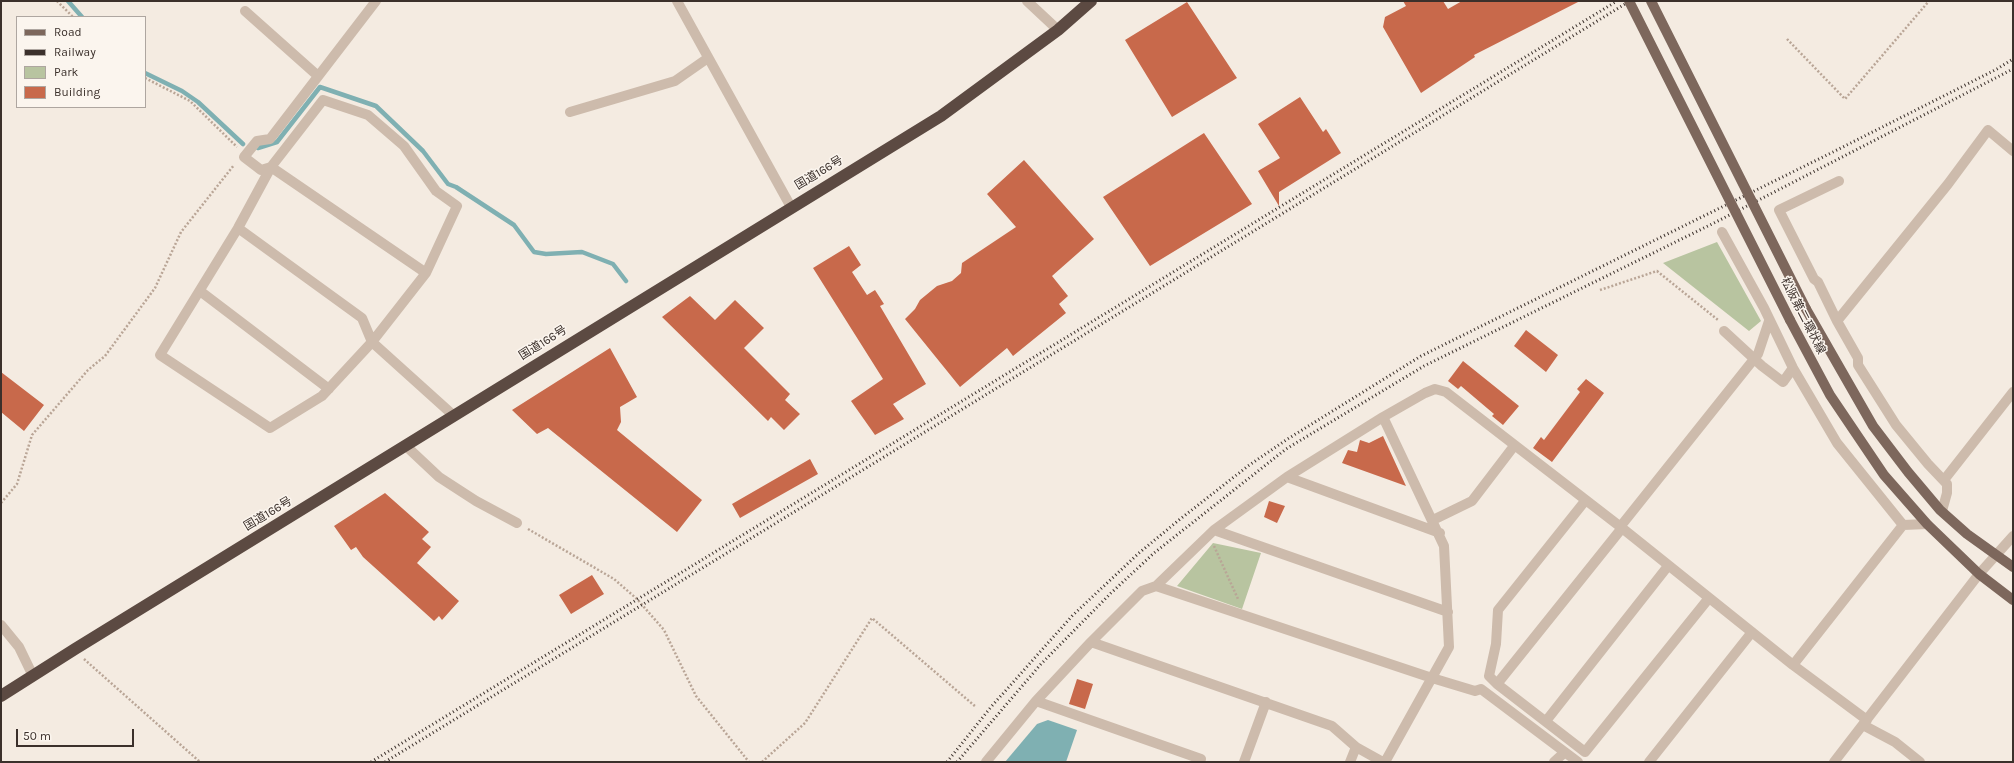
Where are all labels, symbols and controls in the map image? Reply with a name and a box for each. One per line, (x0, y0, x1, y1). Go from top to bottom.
legend (16, 16, 146, 108)
text: Road (54, 25, 82, 39)
text: Railway (54, 45, 96, 59)
text: Park (54, 65, 78, 79)
text: Building (54, 85, 100, 99)
street label: 国道166号 (792, 153, 846, 193)
street label: 松阪第二環状線 (1778, 275, 1828, 357)
street label: 国道166号 (516, 323, 570, 363)
street label: 国道166号 (241, 494, 295, 534)
scale bar (18, 721, 136, 747)
text: 50 m (23, 729, 51, 743)

